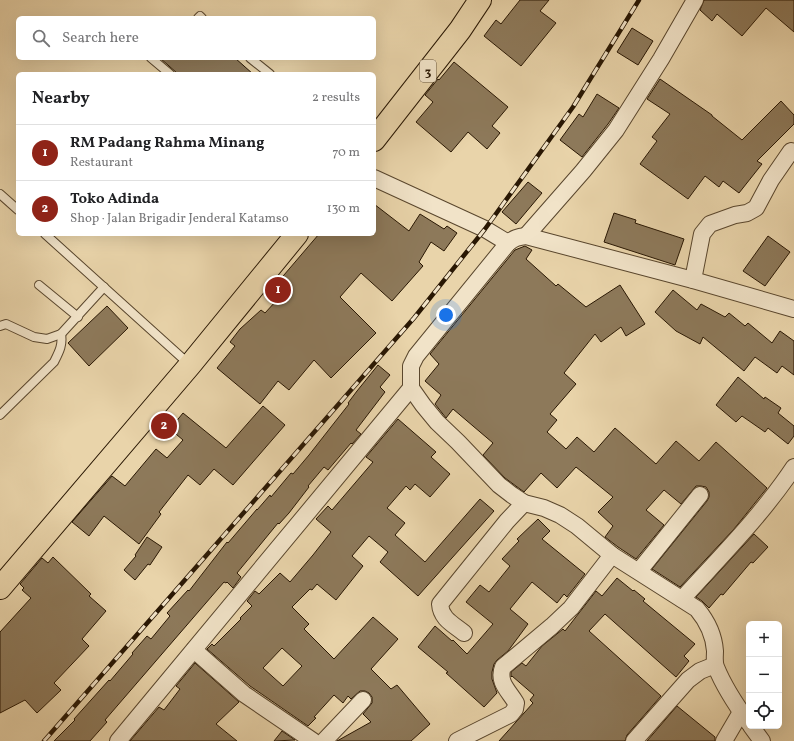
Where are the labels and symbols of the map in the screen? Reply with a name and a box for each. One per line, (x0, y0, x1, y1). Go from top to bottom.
road number: 3 (420, 60, 436, 82)
pin: 1 (265, 275, 291, 305)
your location (436, 305, 456, 325)
pin: 2 (151, 411, 177, 441)

